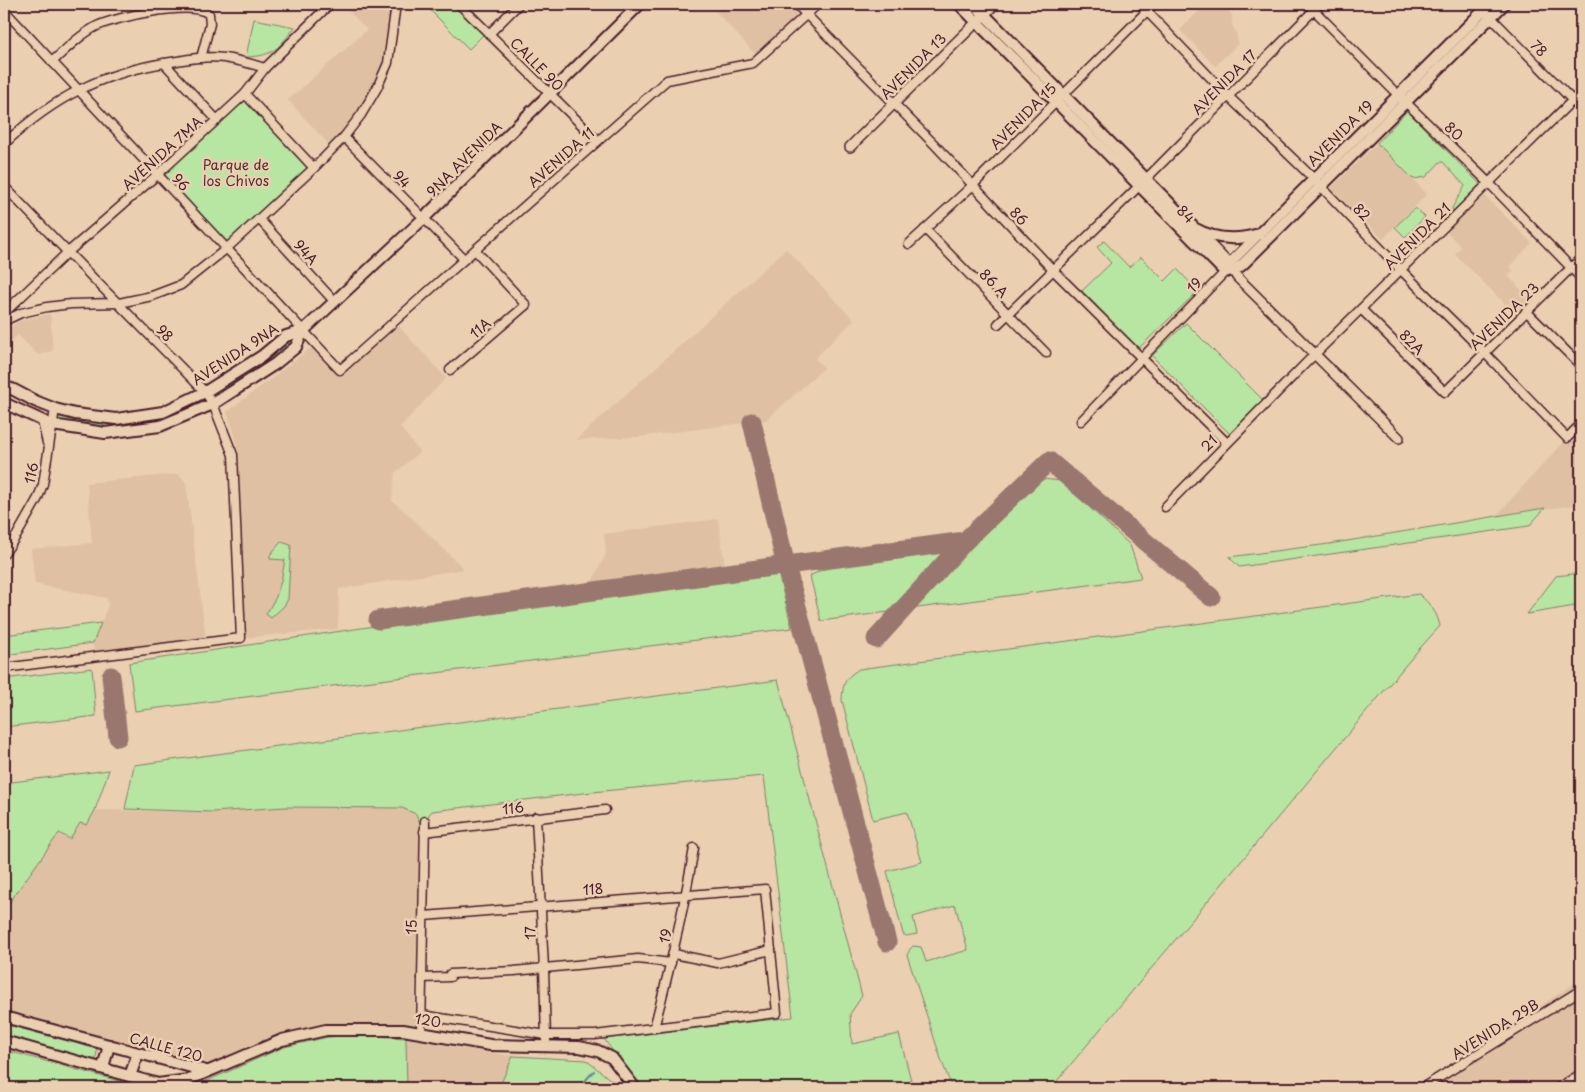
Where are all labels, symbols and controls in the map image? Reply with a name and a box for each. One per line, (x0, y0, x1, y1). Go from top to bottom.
street label: AVENIDA 13 (875, 28, 951, 104)
street label: CALLE 90 (506, 33, 568, 95)
street label: 78 (1526, 35, 1552, 61)
street label: AVENIDA 17 (1187, 44, 1262, 119)
street label: AVENIDA 15 (985, 78, 1061, 154)
street label: AVENIDA 19 (1302, 95, 1378, 171)
street label: AVENIDA 7MA (117, 111, 207, 195)
street label: 9NA AVENIDA (422, 117, 506, 201)
street label: 80 (1440, 117, 1468, 145)
street label: AVENIDA 11 (523, 122, 599, 192)
park label: Parque de los Chivos (203, 154, 270, 191)
street label: 94 (388, 165, 416, 193)
street label: 96 (167, 168, 195, 196)
street label: 82 (1348, 198, 1376, 226)
street label: AVENIDA 21 (1379, 198, 1455, 274)
street label: 84 (1172, 200, 1200, 228)
street label: 86 (1005, 202, 1033, 230)
street label: 94A (289, 235, 323, 269)
street label: 86 A (975, 264, 1014, 303)
street label: 19 (1181, 272, 1207, 298)
street label: AVENIDA 23 (1464, 277, 1544, 355)
street label: 11A (465, 312, 496, 343)
street label: AVENIDA 9NA (188, 318, 283, 390)
street label: 98 (152, 320, 178, 346)
street label: 82A (1395, 325, 1430, 360)
street label: 21 (1196, 430, 1222, 456)
street label: 116 (18, 460, 44, 486)
street label: 116 (501, 796, 525, 820)
street label: 118 (582, 878, 604, 900)
street label: 15 (400, 919, 422, 935)
street label: 17 (519, 925, 541, 940)
street label: 19 (653, 927, 677, 945)
street label: AVENIDA 29B (1447, 994, 1543, 1064)
street label: 120 (413, 1008, 443, 1032)
street label: CALLE 120 (127, 1027, 205, 1067)

